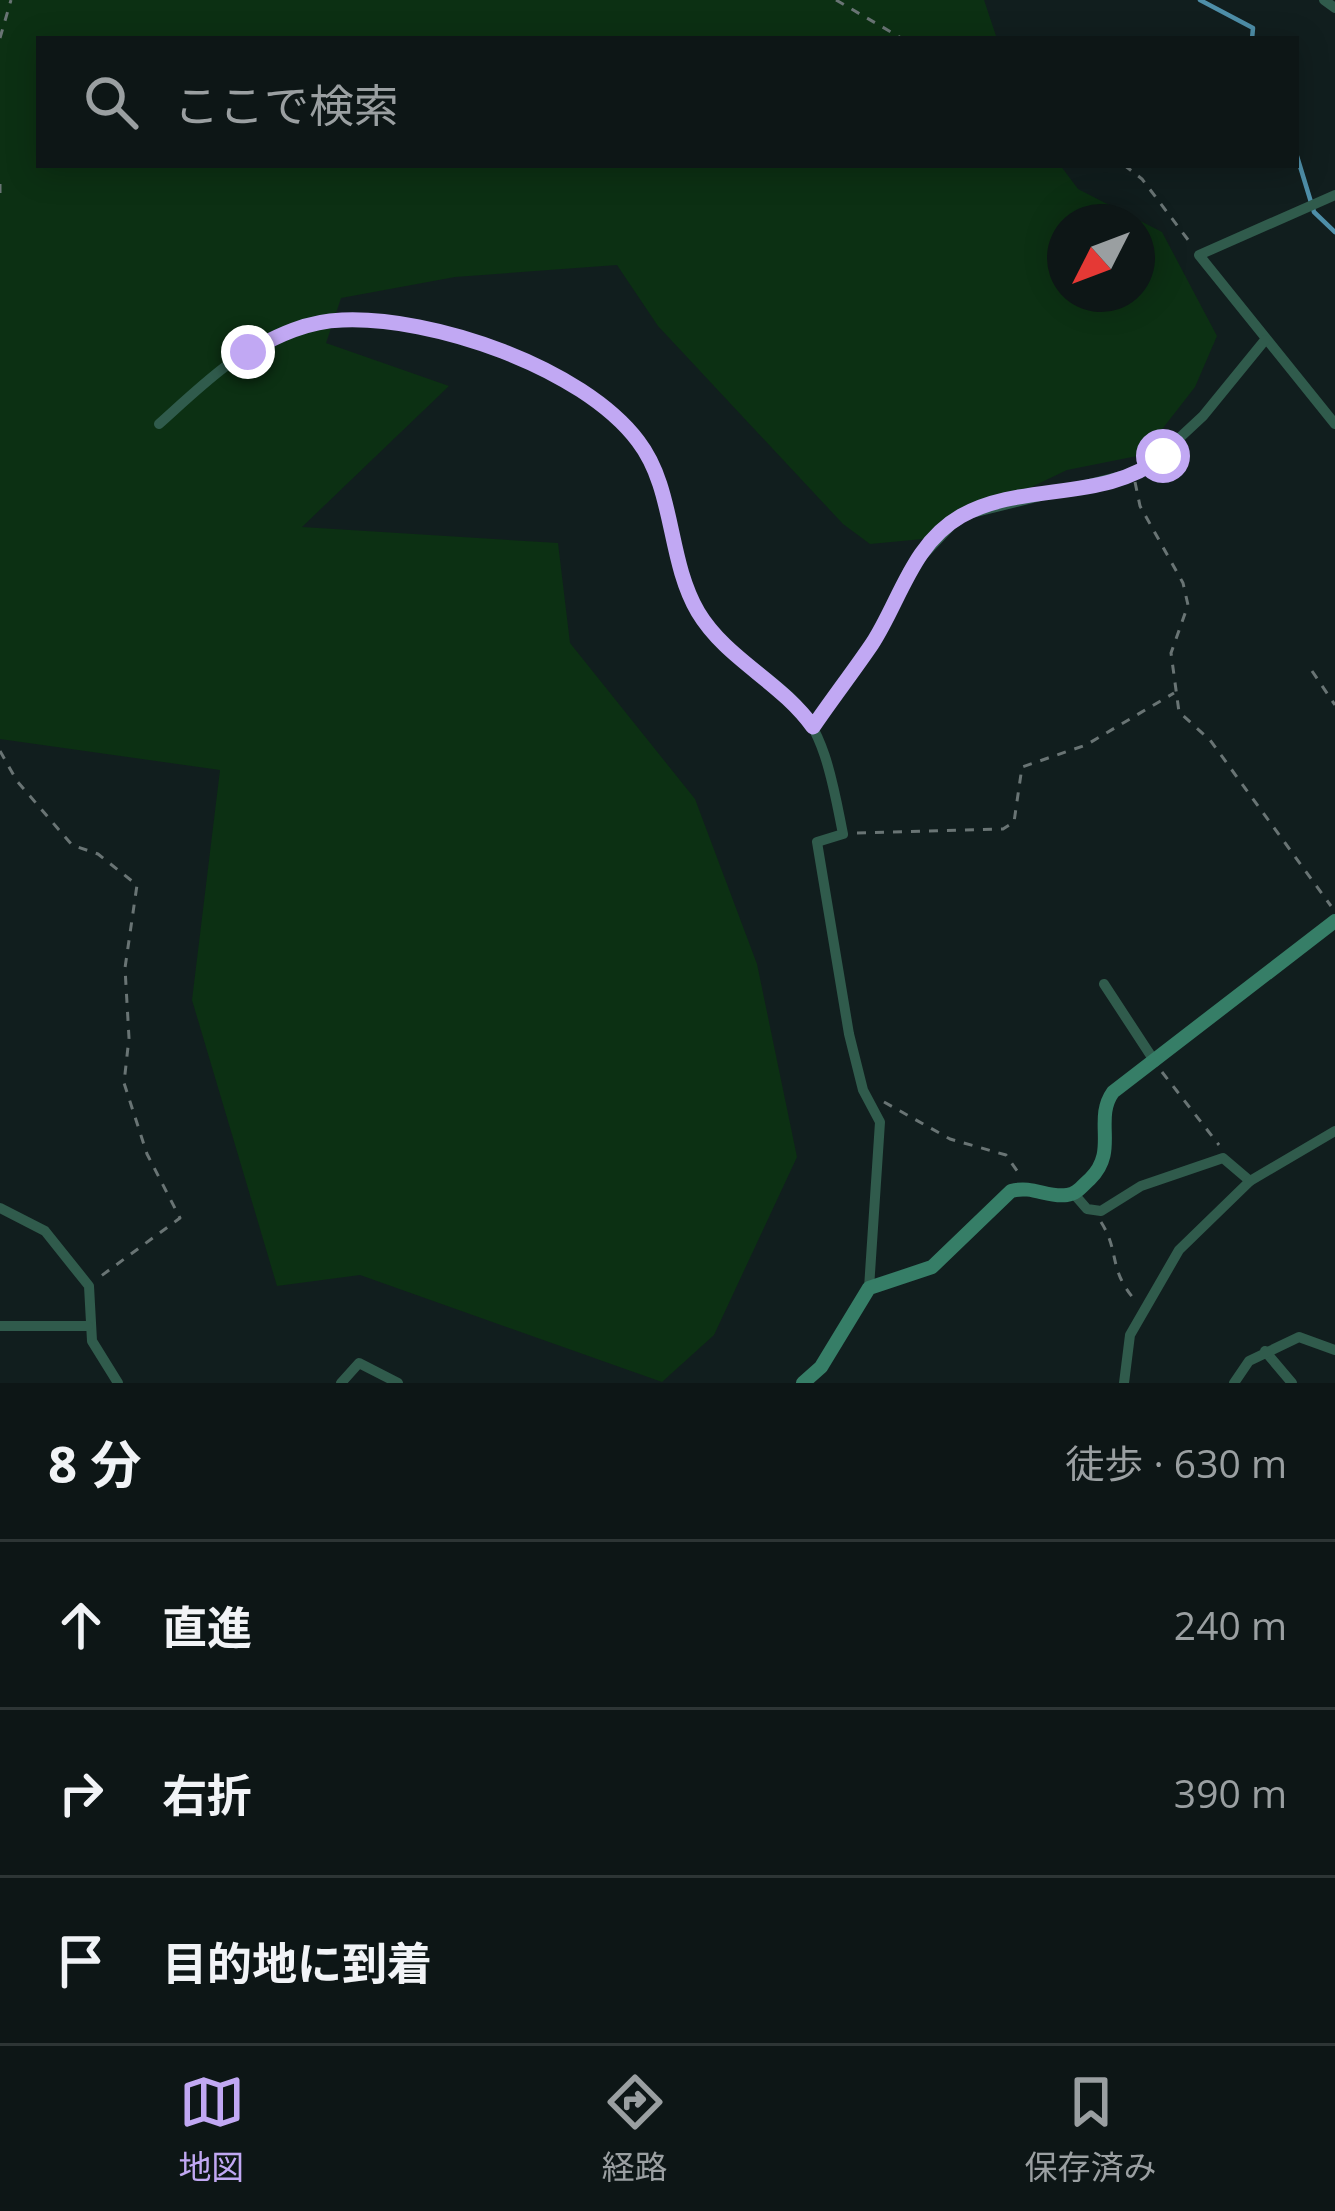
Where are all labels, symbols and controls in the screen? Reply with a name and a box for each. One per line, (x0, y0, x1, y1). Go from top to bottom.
search box (36, 36, 1299, 168)
icon: search (78, 69, 144, 135)
text: ここで検索 (174, 74, 399, 135)
north arrow (1047, 204, 1155, 312)
route end (221, 325, 275, 379)
route start (1136, 429, 1190, 483)
text: 8 分 (48, 1428, 141, 1498)
text: 徒歩 · 630 m (1065, 1436, 1287, 1489)
icon: ahead (48, 1592, 114, 1658)
text: 直進 (162, 1596, 252, 1657)
text: 240 m (1174, 1598, 1287, 1651)
icon: right (48, 1760, 114, 1826)
text: 右折 (162, 1764, 252, 1825)
text: 390 m (1174, 1766, 1287, 1819)
icon: arrive (48, 1928, 114, 1994)
text: 目的地に到着 (162, 1932, 432, 1993)
tab: 地図 (179, 2069, 245, 2189)
tab: 経路 (602, 2069, 668, 2189)
tab: 保存済み (1025, 2069, 1157, 2189)

